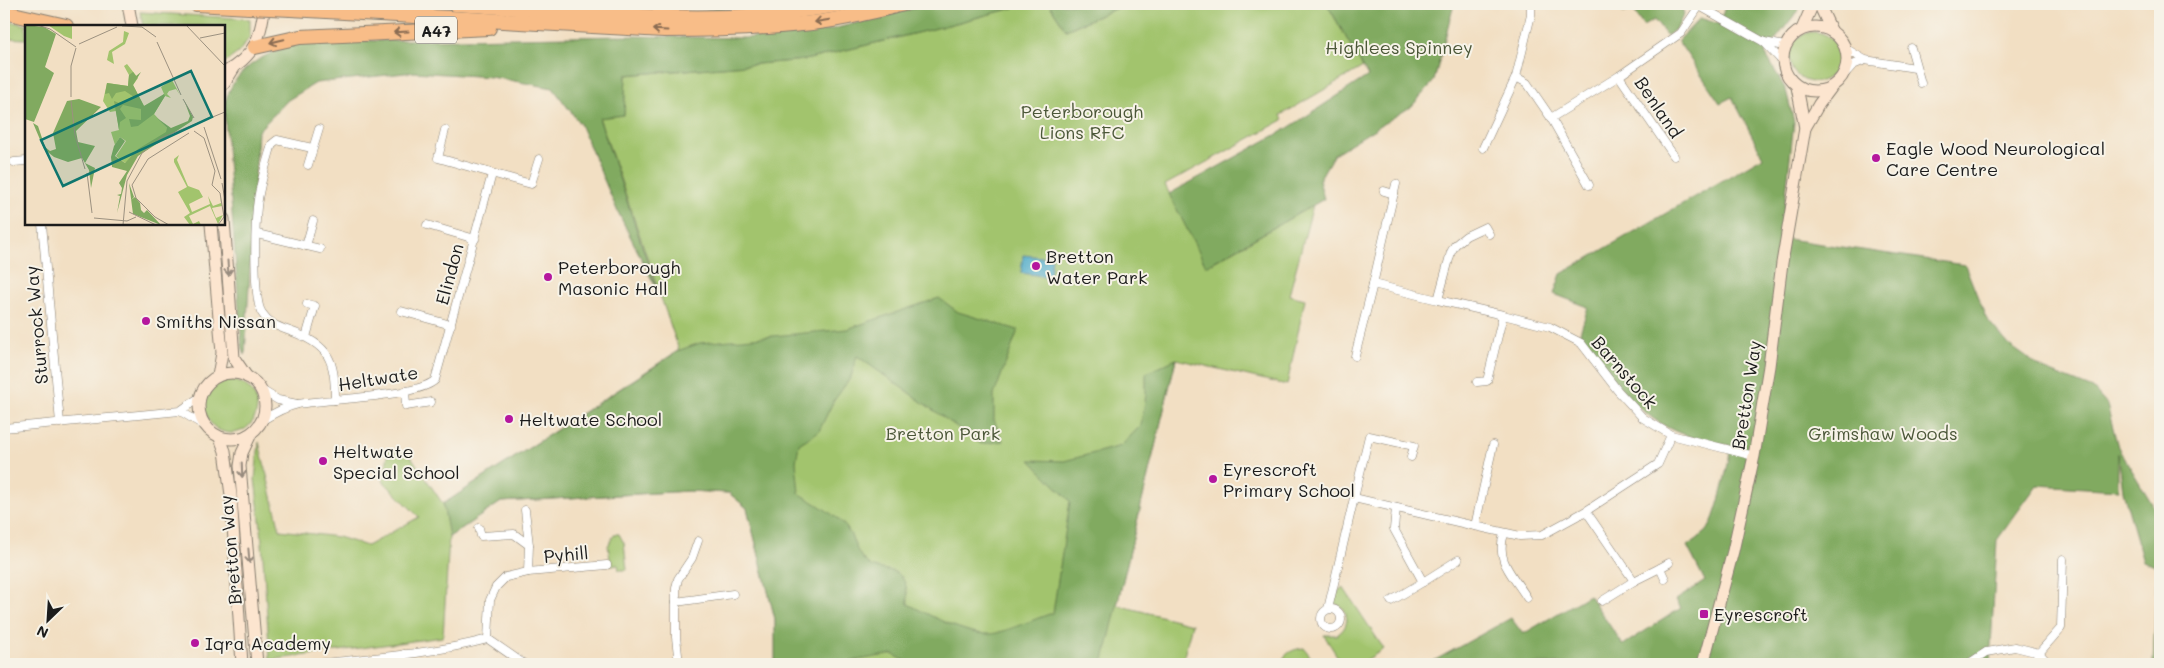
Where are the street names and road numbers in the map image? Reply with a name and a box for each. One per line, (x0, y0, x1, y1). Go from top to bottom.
road number: A47 (415, 16, 457, 44)
street label: Benland (1630, 72, 1688, 142)
street label: Elindon (429, 241, 469, 307)
street label: Sturrock Way (19, 265, 53, 385)
street label: Barnstock (1587, 331, 1663, 413)
street label: Bretton Way (1726, 339, 1766, 451)
street label: Heltwate (336, 360, 420, 396)
street label: Bretton Way (213, 494, 247, 606)
street label: Pyhill (542, 540, 590, 568)

